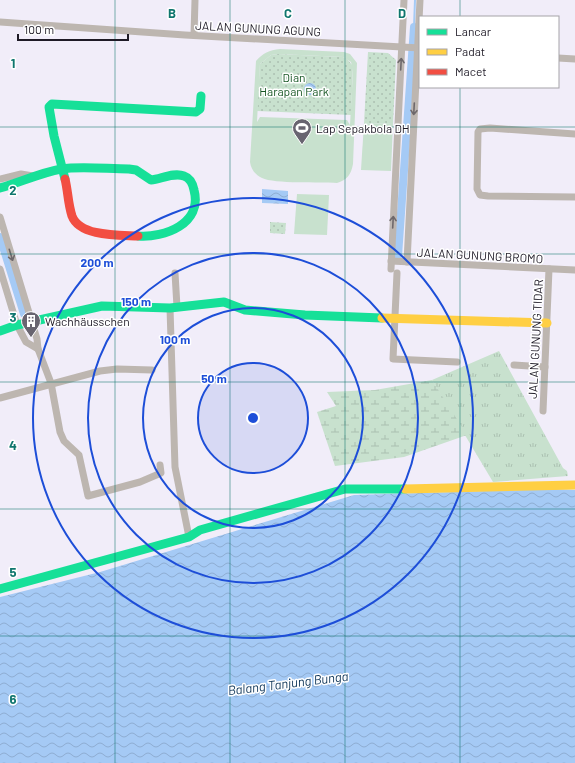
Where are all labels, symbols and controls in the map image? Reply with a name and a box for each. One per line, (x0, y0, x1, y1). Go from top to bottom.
text: B (168, 5, 176, 21)
text: C (284, 5, 292, 21)
text: D (398, 5, 406, 21)
scale bar (18, 16, 128, 42)
legend (419, 16, 559, 88)
street label: JALAN GUNUNG AGUNG (195, 18, 321, 38)
text: 100 m (24, 22, 54, 36)
text: Lancar (455, 24, 492, 38)
text: Padat (455, 44, 485, 58)
text: 1 (11, 55, 15, 71)
one-way arrow (398, 58, 405, 71)
text: Macet (455, 64, 487, 78)
park label: Dian Harapan Park (259, 70, 329, 98)
one-way arrow (411, 102, 418, 115)
sports icon: Lap Sepakbola DH (291, 117, 313, 145)
place label: Lap Sepakbola DH (316, 121, 410, 135)
text: 2 (9, 182, 17, 198)
one-way arrow (390, 216, 397, 229)
street label: JALAN GUNUNG BROMO (416, 245, 544, 265)
one-way arrow (8, 248, 15, 261)
text: 200 m (81, 255, 113, 269)
street label: JALAN GUNUNG TIDAR (525, 279, 545, 399)
text: 150 m (121, 294, 151, 308)
text: 3 (9, 309, 17, 325)
building icon: Wachhäusschen (20, 310, 42, 338)
place label: Wachhäusschen (45, 314, 130, 328)
text: 100 m (160, 332, 190, 346)
text: 50 m (201, 371, 227, 385)
centre of rings (246, 411, 260, 425)
text: 4 (9, 437, 17, 453)
text: 5 (9, 564, 17, 580)
water label: Balang Tanjung Bunga (227, 668, 349, 698)
text: 6 (10, 691, 17, 707)

